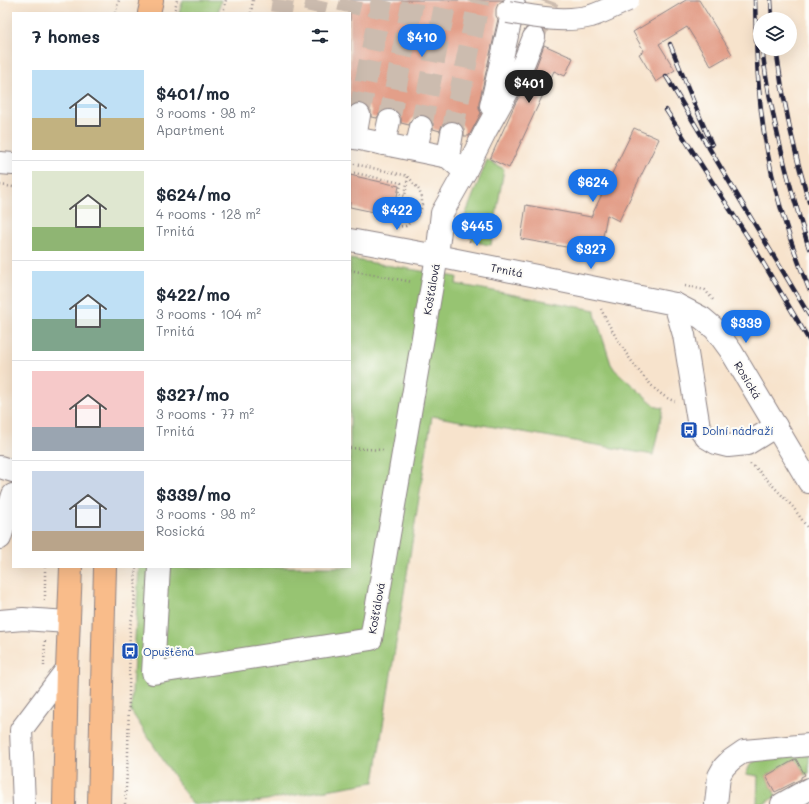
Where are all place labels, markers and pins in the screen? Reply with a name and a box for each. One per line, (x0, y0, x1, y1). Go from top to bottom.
pin: $410 (398, 24, 446, 58)
pin: $401 (505, 70, 553, 104)
pin: $624 (569, 169, 617, 203)
pin: $422 (373, 197, 421, 231)
pin: $445 (453, 213, 501, 247)
pin: $327 (567, 236, 615, 270)
pin: $339 (722, 310, 770, 344)
bus stop icon: Dolní nádraží (679, 420, 699, 440)
place label: Dolní nádraží (702, 423, 774, 438)
bus stop icon: Opuštěná (120, 641, 140, 661)
place label: Opuštěná (143, 644, 195, 659)

